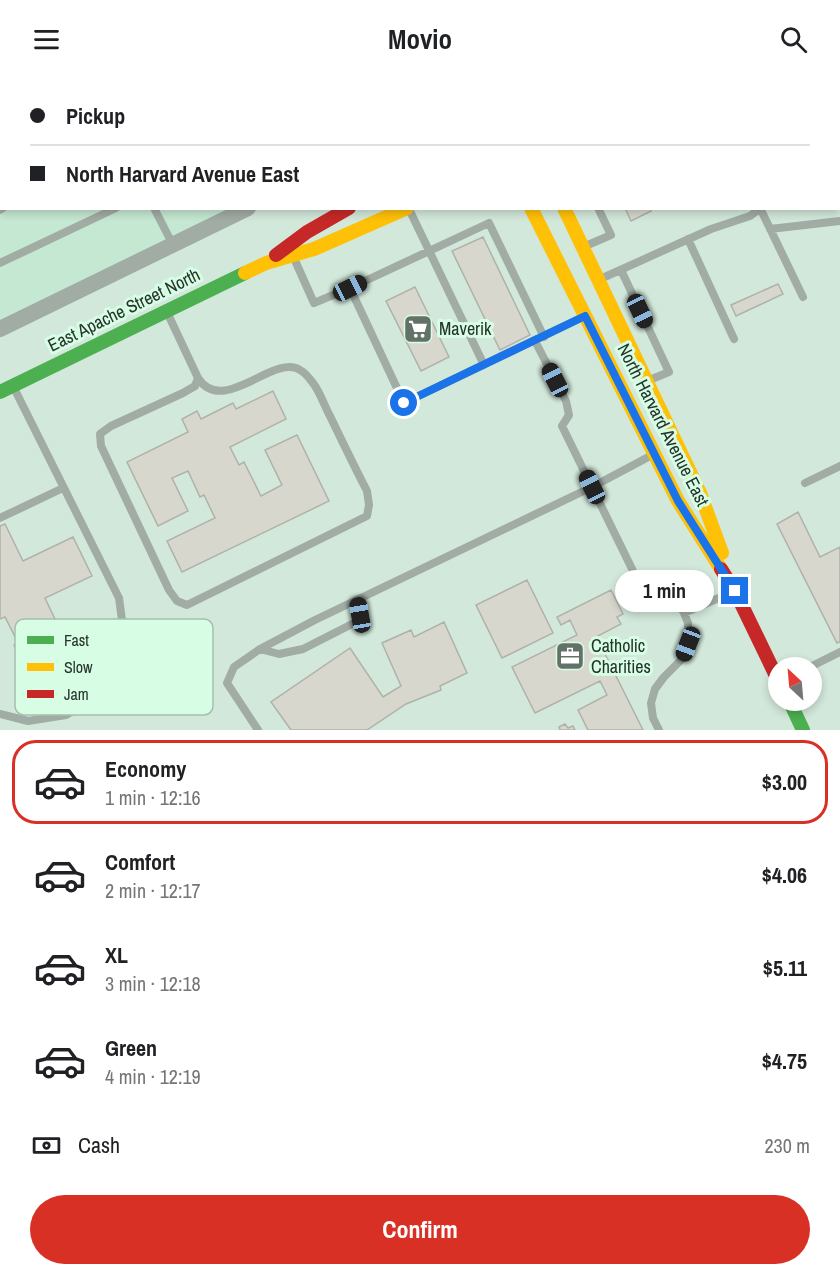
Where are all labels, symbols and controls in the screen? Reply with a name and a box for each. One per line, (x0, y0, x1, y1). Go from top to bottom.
text: Movio (388, 21, 452, 57)
icon: menu (30, 23, 63, 56)
icon: search (777, 23, 810, 56)
text: Pickup (66, 101, 125, 131)
text: North Harvard Avenue East (66, 159, 299, 189)
street label: East Apache Street North (43, 262, 204, 357)
car (330, 272, 370, 304)
car (624, 291, 656, 331)
supermarket icon: Maverik (402, 313, 434, 345)
place label: Maverik (439, 316, 492, 341)
street label: North Harvard Avenue East (612, 339, 715, 510)
car (539, 360, 571, 400)
route start (390, 389, 417, 416)
car (576, 467, 608, 507)
callout: 1 min (615, 570, 714, 612)
text: 1 min (643, 577, 686, 604)
route end (721, 577, 748, 604)
car (348, 596, 372, 634)
legend (15, 619, 213, 715)
car (673, 624, 703, 664)
text: Fast (64, 629, 89, 651)
place label: Catholic Charities (591, 633, 651, 679)
office icon: Catholic Charities (554, 640, 586, 672)
text: Slow (64, 656, 93, 678)
north arrow (768, 657, 822, 711)
map controls (768, 657, 822, 711)
text: Jam (64, 683, 89, 705)
text: Economy (105, 754, 186, 784)
icon: car (33, 755, 87, 809)
text: $3.00 (762, 767, 807, 797)
text: 1 min · 12:16 (105, 784, 201, 811)
text: Comfort (105, 847, 175, 877)
icon: car (33, 848, 87, 902)
text: $4.06 (762, 860, 807, 890)
text: 2 min · 12:17 (105, 877, 201, 904)
text: XL (105, 940, 128, 970)
icon: car (33, 941, 87, 995)
text: $5.11 (763, 953, 807, 983)
text: 3 min · 12:18 (105, 970, 201, 997)
text: Green (105, 1033, 157, 1063)
icon: car (33, 1034, 87, 1088)
text: $4.75 (762, 1046, 807, 1076)
text: 4 min · 12:19 (105, 1063, 201, 1090)
icon: cash (30, 1129, 63, 1162)
text: Cash (78, 1130, 120, 1160)
text: 230 m (764, 1132, 810, 1159)
button: Confirm (30, 1195, 810, 1264)

